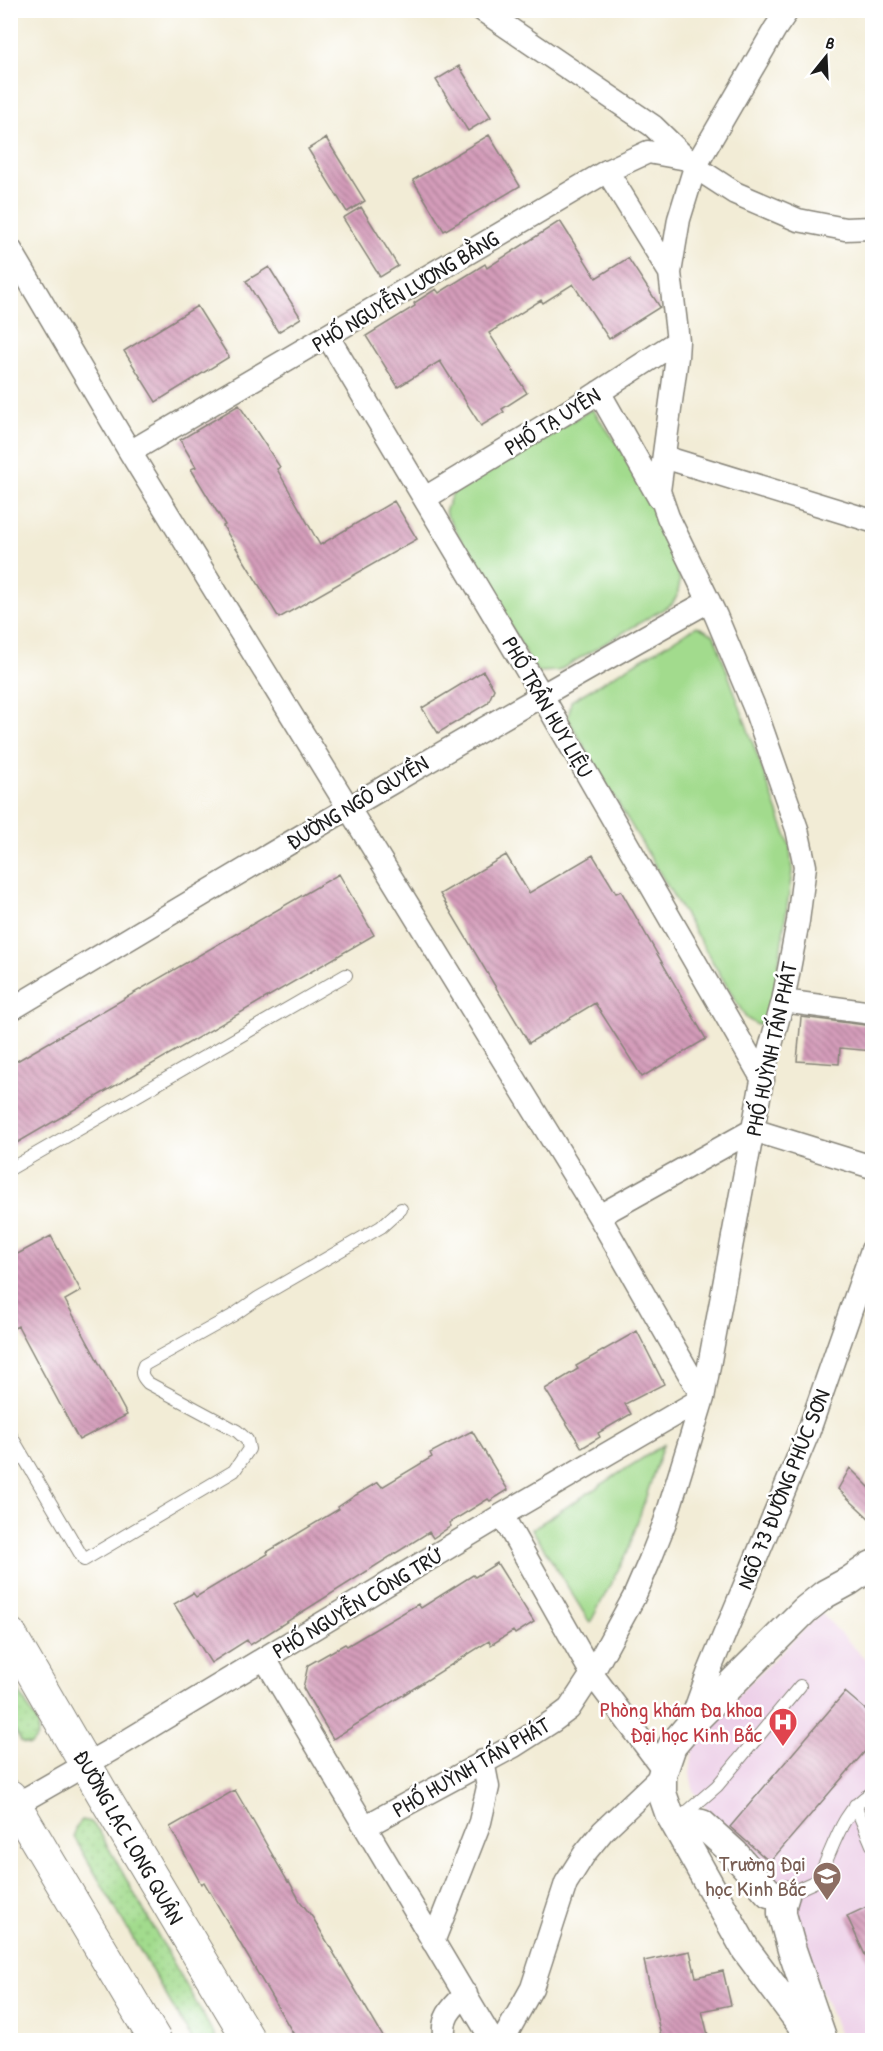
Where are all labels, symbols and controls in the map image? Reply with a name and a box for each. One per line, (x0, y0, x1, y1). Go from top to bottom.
north arrow (796, 27, 856, 87)
text: B (823, 31, 838, 54)
street label: PHỐ NGUYỄN LƯƠNG BẰNG (306, 223, 504, 359)
street label: PHỐ TẠ UYÊN (498, 380, 606, 462)
street label: PHỐ TRẦN HUY LIỆU (495, 631, 601, 783)
street label: ĐƯỜNG NGÔ QUYỀN (280, 748, 434, 856)
street label: PHỐ HUỲNH TẤN PHÁT (738, 959, 804, 1139)
street label: NGÕ 73 ĐƯỜNG PHÚC SƠN (729, 1385, 837, 1593)
street label: PHỐ NGUYỄN CÔNG TRỨ (267, 1540, 449, 1665)
place label: Phòng khám Đa khoa Đại học Kinh Bắc (600, 1694, 762, 1749)
hospital icon: Phòng khám Đa khoa Đại học Kinh Bắc (767, 1706, 799, 1748)
street label: PHỐ HUỲNH TẤN PHÁT (387, 1709, 556, 1824)
street label: ĐƯỜNG LẠC LONG QUÂN (67, 1744, 191, 1930)
place label: Trường Đại học Kinh Bắc (705, 1848, 806, 1903)
school or university icon: Trường Đại học Kinh Bắc (811, 1860, 843, 1902)

